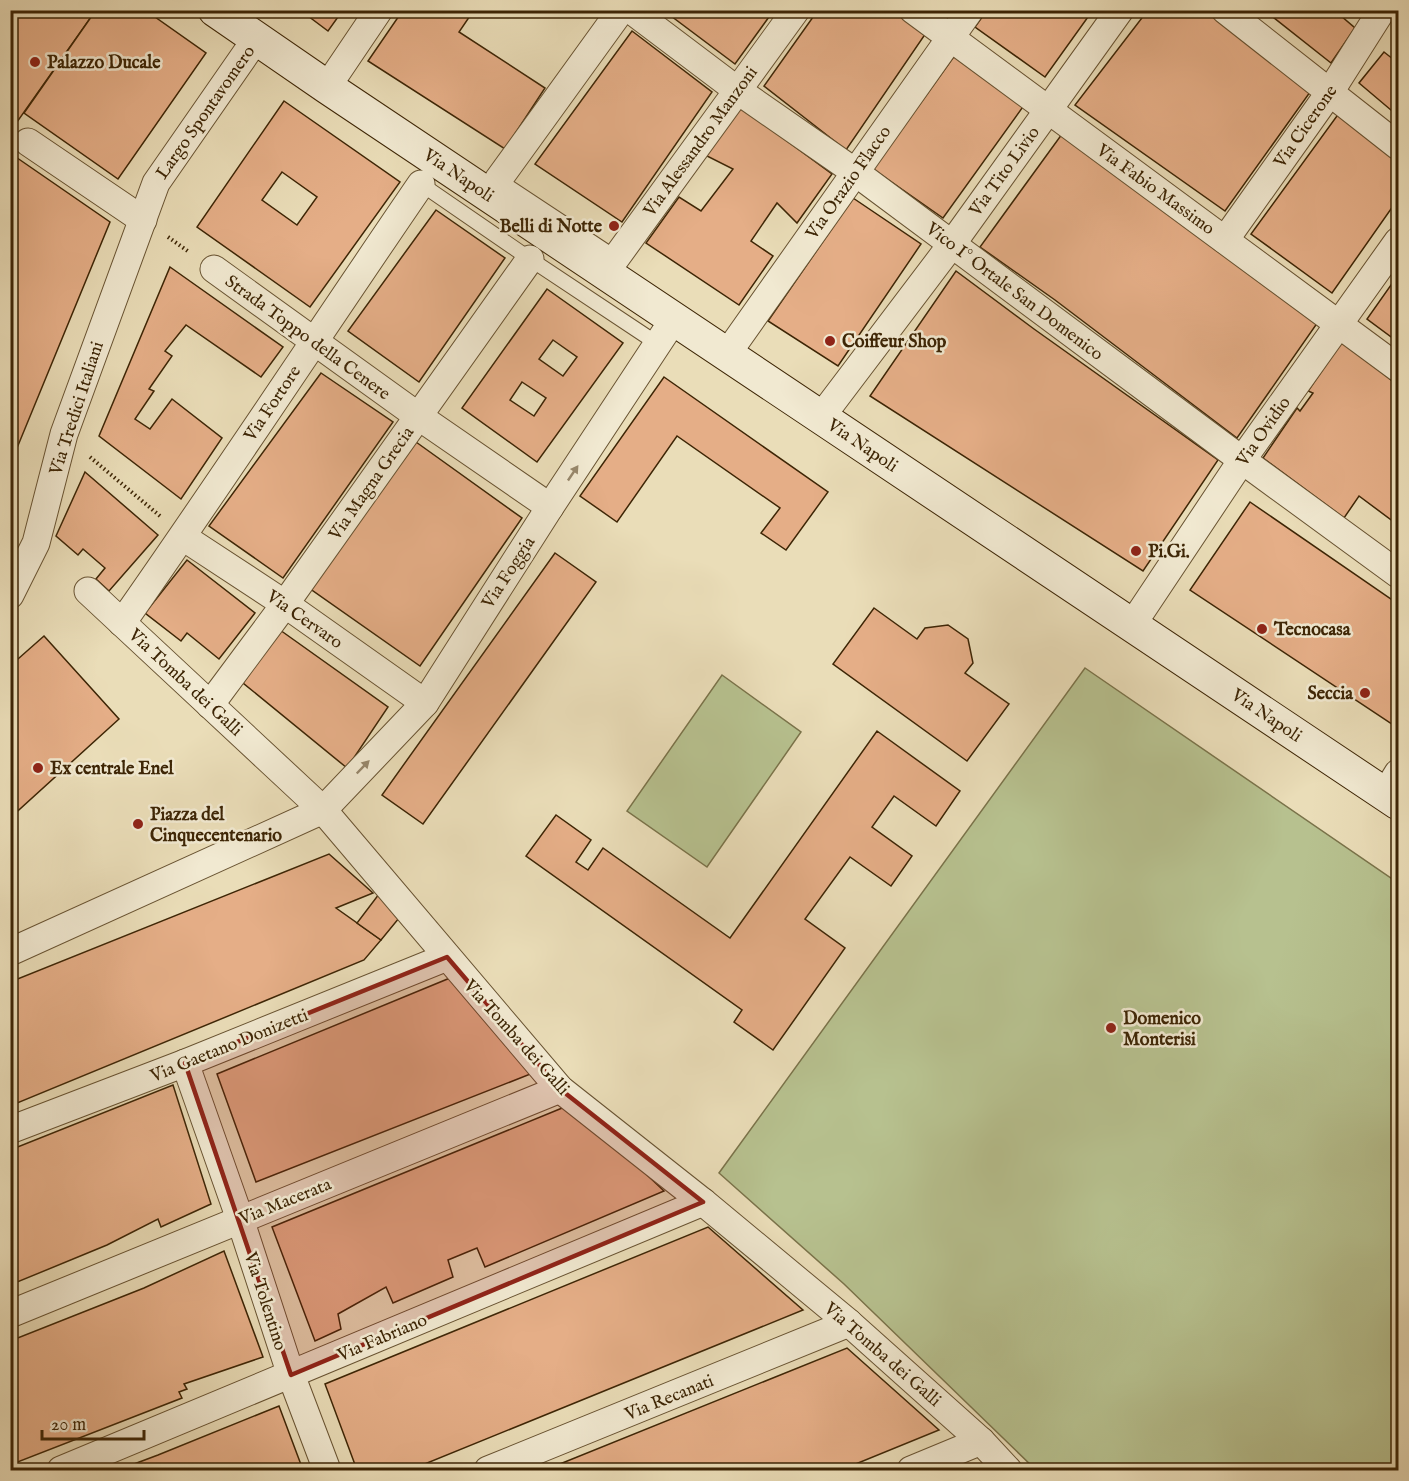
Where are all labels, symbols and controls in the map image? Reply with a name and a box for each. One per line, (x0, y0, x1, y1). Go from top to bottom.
street label: Largo Spontavomero (151, 41, 261, 184)
place label: Palazzo Ducale (47, 52, 161, 75)
marker: Palazzo Ducale (28, 55, 42, 69)
street label: Via Alessandro Manzoni (638, 62, 764, 222)
street label: Via Cicerone (1269, 81, 1343, 174)
street label: Via Orazio Flacco (801, 121, 897, 245)
street label: Via Tito Livio (964, 122, 1046, 222)
street label: Via Fabio Massimo (1091, 139, 1219, 241)
street label: Via Napoli (418, 144, 498, 208)
place label: Belli di Notte (499, 216, 603, 239)
street label: Vico I° Ortale San Domenico (920, 217, 1108, 367)
marker: Belli di Notte (607, 219, 621, 233)
street label: Strada Toppo della Cenere (220, 271, 394, 406)
place label: Coiffeur Shop (842, 331, 947, 354)
marker: Coiffeur Shop (823, 334, 837, 348)
street label: Via Tredici Italiani (45, 339, 110, 479)
street label: Via Fortore (239, 362, 307, 447)
street label: Via Ovidio (1231, 392, 1297, 472)
street label: Via Napoli (822, 414, 902, 478)
street label: Via Magna Grecia (324, 422, 420, 546)
one-way arrow (567, 465, 579, 481)
street label: Via Foggia (477, 532, 541, 614)
place label: Pi.Gi. (1148, 541, 1190, 564)
marker: Pi.Gi. (1129, 544, 1143, 558)
street label: Via Cervaro (261, 585, 347, 655)
place label: Tecnocasa (1273, 619, 1352, 642)
marker: Tecnocasa (1255, 622, 1269, 636)
street label: Via Tomba dei Galli (122, 624, 247, 742)
place label: Seccia (1307, 683, 1354, 706)
street label: Via Napoli (1226, 684, 1306, 748)
marker: Seccia (1358, 686, 1372, 700)
place label: Ex centrale Enel (50, 758, 175, 781)
one-way arrow (356, 760, 370, 775)
marker: Ex centrale Enel (31, 761, 45, 775)
place label: Piazza del Cinquecentenario (150, 804, 282, 848)
marker: Piazza del Cinquecentenario (131, 817, 145, 831)
street label: Via Tomba dei Galli (457, 975, 574, 1101)
street label: Via Gaetano Donizetti (146, 1004, 312, 1089)
place label: Domenico Monterisi (1123, 1008, 1201, 1052)
marker: Domenico Monterisi (1104, 1021, 1118, 1035)
street label: Via Macerata (235, 1173, 335, 1232)
street label: Via Tolentino (238, 1248, 291, 1354)
street label: Via Tomba dei Galli (818, 1297, 946, 1412)
street label: Via Fabriano (333, 1309, 431, 1368)
street label: Via Recanati (621, 1370, 718, 1427)
scale bar (42, 1403, 144, 1441)
text: 20 m (51, 1414, 86, 1437)

